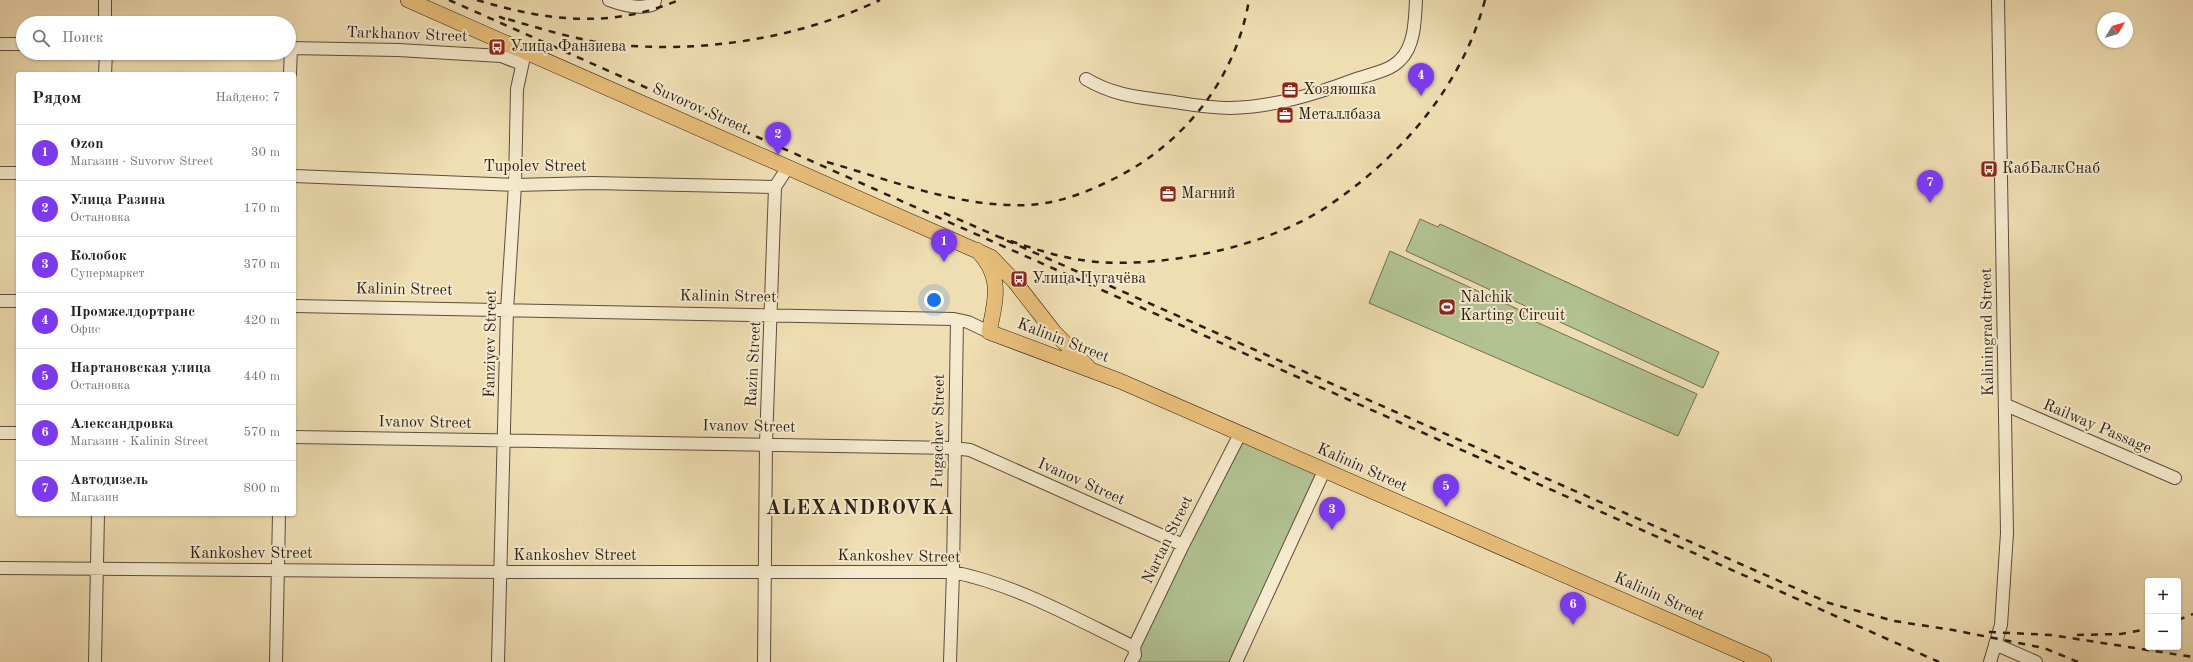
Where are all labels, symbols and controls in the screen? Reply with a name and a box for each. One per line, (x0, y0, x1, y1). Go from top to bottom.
north arrow (2097, 12, 2133, 48)
search box (16, 16, 296, 60)
street label: Tarkhanov Street (346, 25, 468, 45)
icon: search (30, 27, 52, 49)
text: Поиск (62, 31, 103, 46)
bus stop icon: Улица Фанзиева (487, 37, 507, 57)
place label: Улица Фанзиева (510, 39, 627, 55)
pin: 4 (1408, 63, 1434, 96)
office icon: Хозяюшка (1280, 80, 1300, 100)
street label: Suvorov Street (650, 81, 751, 137)
place label: Хозяюшка (1303, 82, 1377, 98)
text: Рядом (32, 90, 81, 107)
text: Найдено: 7 (216, 91, 280, 104)
office icon: Металлбаза (1275, 105, 1295, 125)
place label: Металлбаза (1298, 107, 1381, 123)
pin: 2 (765, 122, 791, 155)
text: Ozon (70, 137, 103, 152)
text: 1 (41, 146, 49, 159)
text: 30 m (251, 146, 280, 159)
text: Магазин · Suvorov Street (70, 155, 214, 168)
street label: Tupolev Street (483, 159, 587, 175)
bus stop icon: КабБалкСнаб (1979, 159, 1999, 179)
place label: КабБалкСнаб (2002, 161, 2100, 177)
pin: 7 (1917, 170, 1943, 203)
office icon: Магний (1158, 184, 1178, 204)
place label: Магний (1181, 186, 1235, 202)
text: Улица Разина (70, 193, 165, 208)
text: 2 (41, 202, 49, 215)
text: 170 m (243, 202, 280, 215)
text: Остановка (70, 211, 130, 224)
pin: 1 (931, 229, 957, 262)
text: Колобок (70, 249, 127, 264)
text: 3 (41, 258, 49, 271)
text: 370 m (243, 258, 280, 271)
text: Супермаркет (70, 267, 145, 280)
street label: Kaliningrad Street (1979, 267, 1997, 396)
bus stop icon: Улица Пугачёва (1009, 269, 1029, 289)
place label: Улица Пугачёва (1032, 271, 1146, 287)
street label: Kalinin Street (355, 281, 453, 299)
street label: Kalinin Street (679, 288, 777, 306)
street label: Fanziyev Street (482, 289, 500, 398)
your location (924, 290, 944, 310)
place label: Nalchik Karting Circuit (1460, 290, 1566, 324)
sports icon: Nalchik Karting Circuit (1437, 297, 1457, 317)
text: Промжелдортранс (70, 305, 195, 320)
text: 4 (41, 314, 49, 327)
text: 420 m (243, 314, 280, 327)
street label: Kalinin Street (1015, 316, 1112, 366)
street label: Razin Street (744, 320, 764, 407)
text: Офис (70, 323, 100, 336)
text: Нартановская улица (70, 361, 211, 376)
text: 5 (41, 370, 49, 383)
text: 440 m (243, 370, 280, 383)
street label: Pugachev Street (930, 373, 948, 488)
text: Остановка (70, 379, 130, 392)
street label: Railway Passage (2040, 397, 2154, 457)
street label: Ivanov Street (378, 414, 472, 432)
text: Александровка (70, 417, 174, 432)
street label: Ivanov Street (702, 418, 796, 436)
text: 6 (41, 426, 49, 439)
text: 570 m (243, 426, 280, 439)
text: Магазин · Kalinin Street (70, 435, 209, 448)
street label: Kalinin Street (1314, 441, 1410, 495)
street label: Ivanov Street (1035, 456, 1127, 508)
text: Автодизель (70, 473, 148, 488)
pin: 5 (1433, 474, 1459, 507)
text: 7 (41, 482, 49, 495)
text: 800 m (243, 482, 280, 495)
text: Магазин (70, 491, 119, 504)
street label: Nartan Street (1140, 493, 1196, 587)
pin: 3 (1319, 497, 1345, 530)
district label: ALEXANDROVKA (766, 499, 954, 519)
street label: Kankoshev Street (189, 546, 313, 562)
street label: Kankoshev Street (513, 548, 637, 564)
street label: Kankoshev Street (837, 548, 961, 566)
street label: Kalinin Street (1611, 570, 1707, 624)
map controls (2145, 578, 2181, 650)
button: + (2145, 578, 2181, 614)
pin: 6 (1560, 592, 1586, 625)
button: − (2145, 614, 2181, 650)

